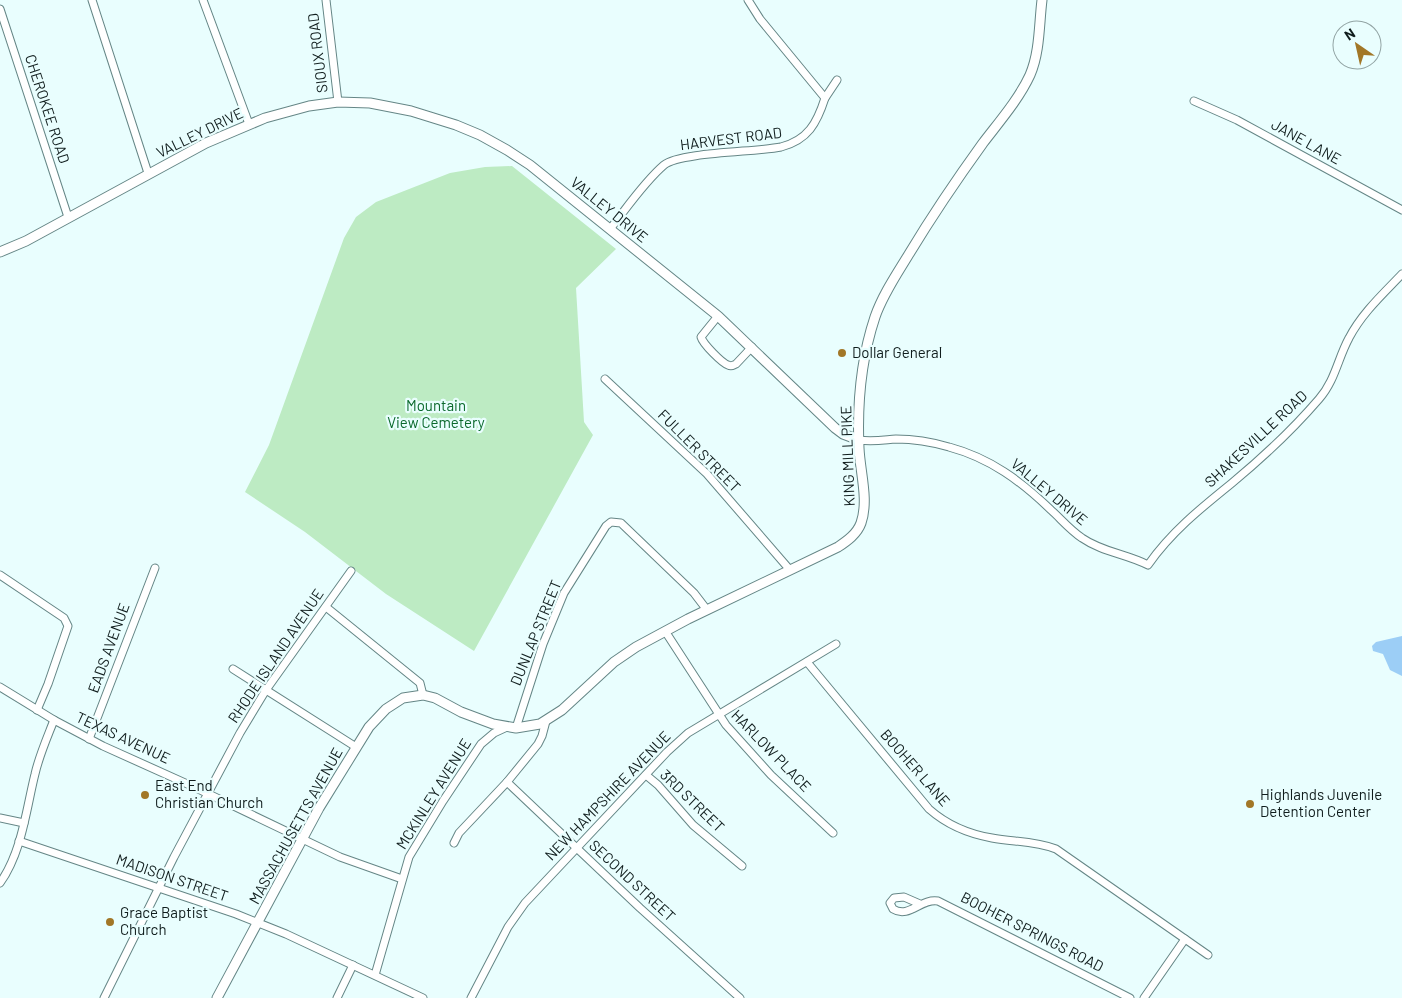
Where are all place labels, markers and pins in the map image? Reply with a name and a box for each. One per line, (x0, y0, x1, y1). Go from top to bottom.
place label: Dollar General (852, 343, 942, 361)
marker: Dollar General (836, 347, 848, 359)
place label: East End Christian Church (155, 776, 263, 811)
place label: Highlands Juvenile Detention Center (1260, 785, 1382, 820)
marker: East End Christian Church (139, 789, 151, 801)
marker: Highlands Juvenile Detention Center (1244, 798, 1256, 810)
place label: Grace Baptist Church (120, 903, 208, 938)
marker: Grace Baptist Church (104, 916, 116, 928)

